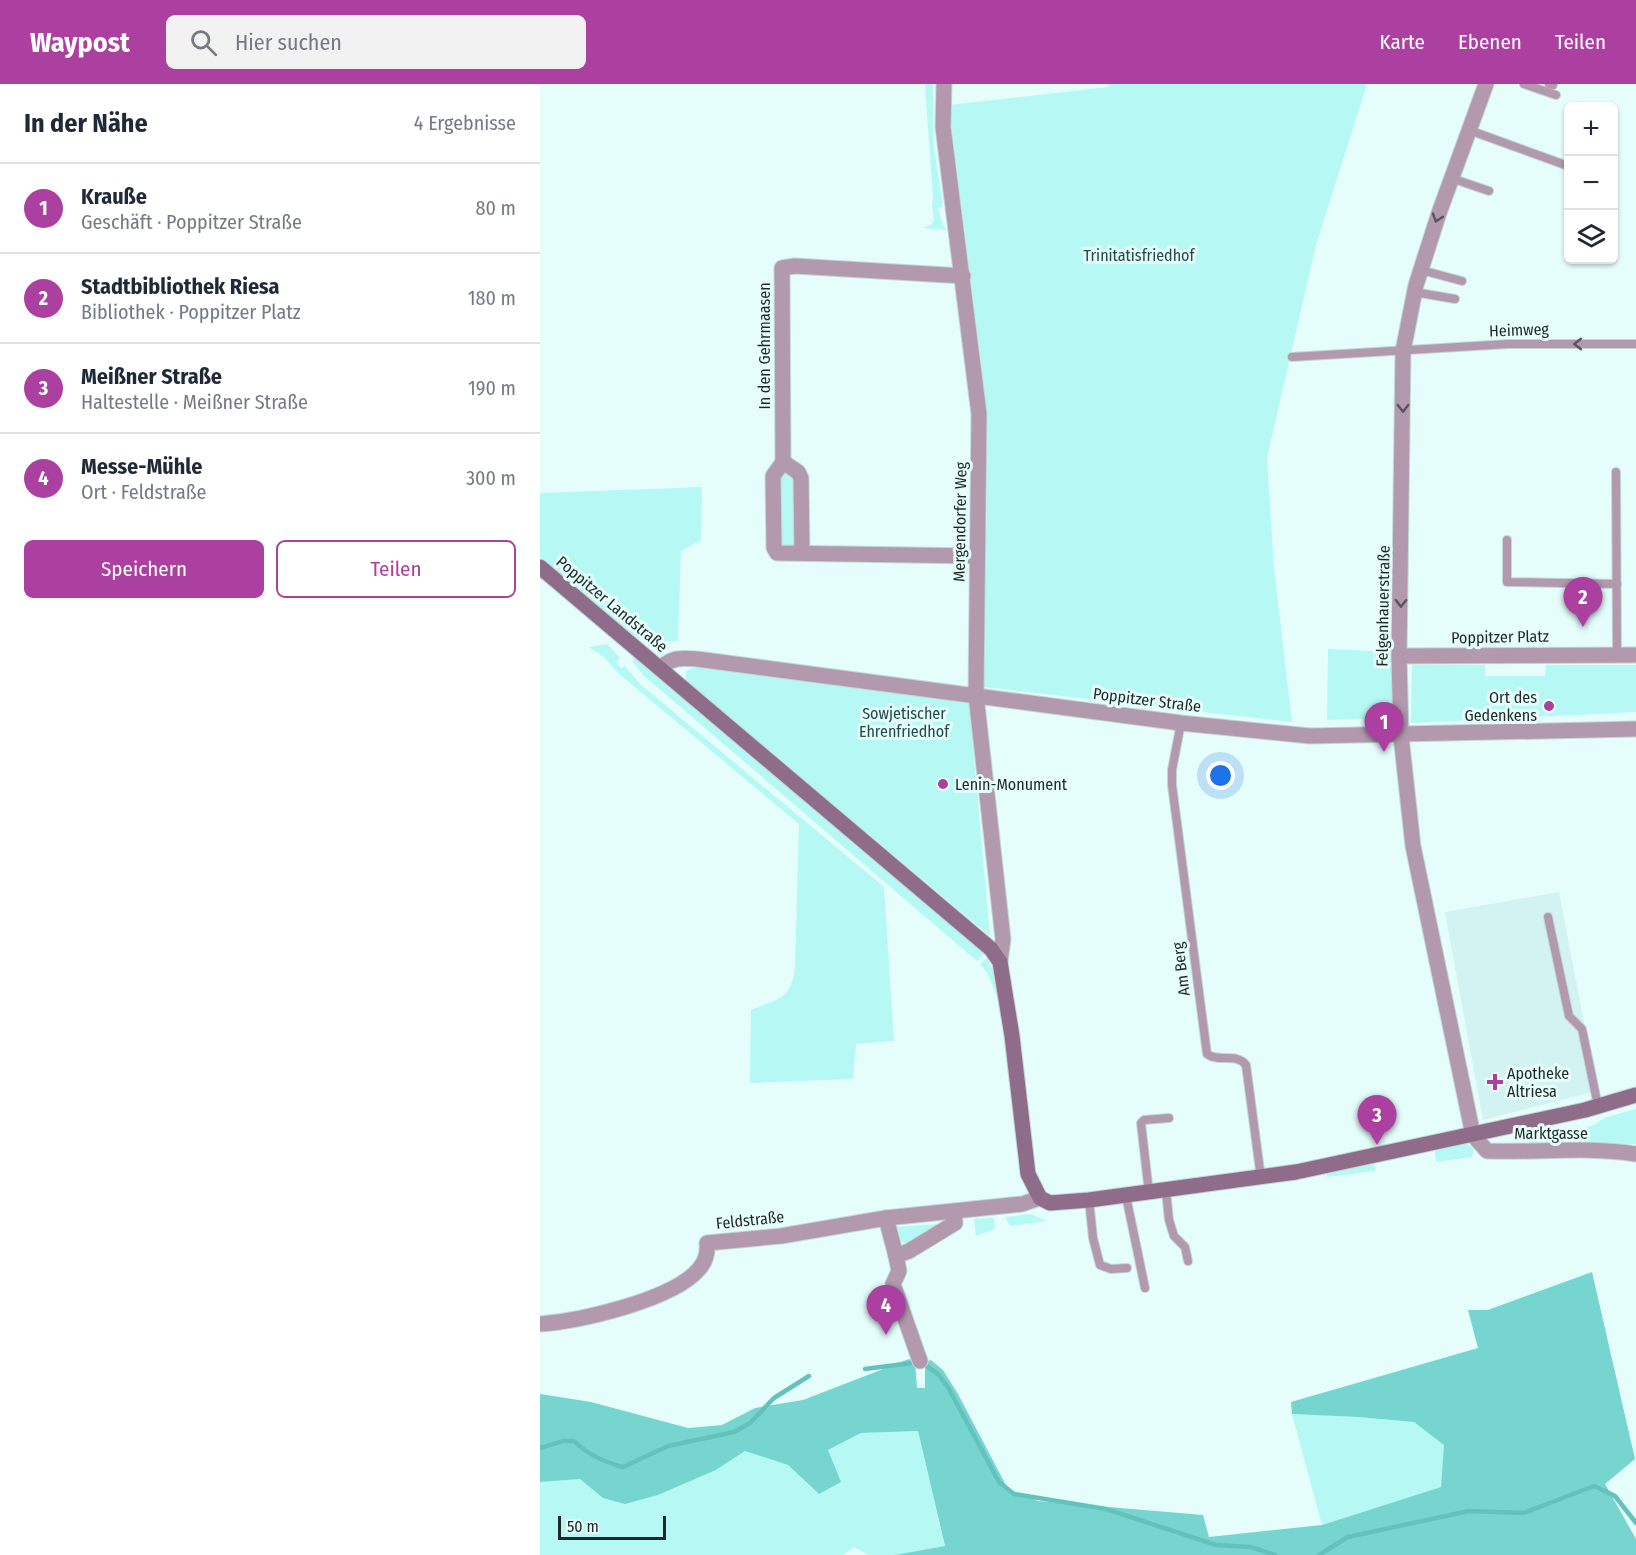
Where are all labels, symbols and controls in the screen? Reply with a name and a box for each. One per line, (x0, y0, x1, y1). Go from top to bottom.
search box (166, 15, 586, 69)
text: Waypost (30, 26, 130, 59)
icon: search (187, 26, 220, 59)
text: Hier suchen (235, 29, 342, 56)
text: Karte (1379, 29, 1425, 55)
text: Ebenen (1458, 29, 1522, 55)
text: Teilen (1555, 29, 1606, 55)
map controls (1564, 102, 1618, 264)
button: + (1564, 102, 1618, 156)
text: In der Nähe (24, 108, 148, 139)
text: 4 Ergebnisse (414, 111, 516, 135)
button: − (1564, 156, 1618, 210)
text: Krauße (81, 183, 147, 210)
text: 1 (39, 196, 48, 220)
text: 80 m (476, 196, 516, 220)
text: Geschäft · Poppitzer Straße (81, 210, 302, 234)
button: layers (1564, 210, 1618, 264)
one-way arrow (1432, 212, 1445, 223)
park label: Trinitatisfriedhof (1084, 246, 1195, 265)
text: Stadtbibliothek Riesa (81, 273, 280, 300)
street label: In den Gehrmaasen (755, 282, 774, 410)
text: 2 (39, 286, 48, 310)
text: 180 m (468, 286, 516, 310)
text: Bibliothek · Poppitzer Platz (81, 300, 301, 324)
street label: Heimweg (1489, 319, 1550, 341)
one-way arrow (1573, 338, 1582, 350)
text: Meißner Straße (81, 363, 222, 390)
text: 3 (39, 376, 48, 400)
text: 190 m (468, 376, 516, 400)
text: Haltestelle · Meißner Straße (81, 390, 308, 414)
one-way arrow (1397, 404, 1409, 413)
text: Messe-Mühle (81, 453, 202, 480)
street label: Mergendorfer Weg (949, 461, 971, 582)
text: 4 (38, 466, 49, 490)
text: 300 m (466, 466, 516, 490)
text: Ort · Feldstraße (81, 480, 206, 504)
button: Speichern (24, 540, 264, 598)
button: Teilen (276, 540, 516, 598)
street label: Felgenhauerstraße (1372, 545, 1394, 667)
street label: Poppitzer Landstraße (553, 552, 672, 656)
pin: 2 (1564, 578, 1602, 627)
one-way arrow (1394, 599, 1407, 608)
street label: Poppitzer Platz (1451, 627, 1549, 647)
street label: Poppitzer Straße (1092, 684, 1202, 716)
place label: Ort des Gedenkens (1465, 688, 1537, 725)
marker: Ort des Gedenkens (1542, 699, 1556, 713)
pin: 1 (1364, 702, 1404, 752)
park label: Sowjetischer Ehrenfriedhof (859, 704, 950, 741)
your location (1206, 761, 1235, 790)
place label: Lenin-Monument (955, 775, 1068, 794)
marker: Lenin-Monument (936, 777, 950, 791)
street label: Am Berg (1168, 941, 1194, 997)
place label: Apotheke Altriesa (1507, 1064, 1569, 1101)
marker: Apotheke Altriesa (1488, 1075, 1502, 1089)
pin: 3 (1358, 1096, 1396, 1145)
street label: Marktgasse (1514, 1124, 1588, 1143)
street label: Feldstraße (715, 1207, 785, 1233)
pin: 4 (866, 1286, 906, 1335)
scale bar (558, 1513, 666, 1540)
text: 50 m (567, 1517, 599, 1536)

